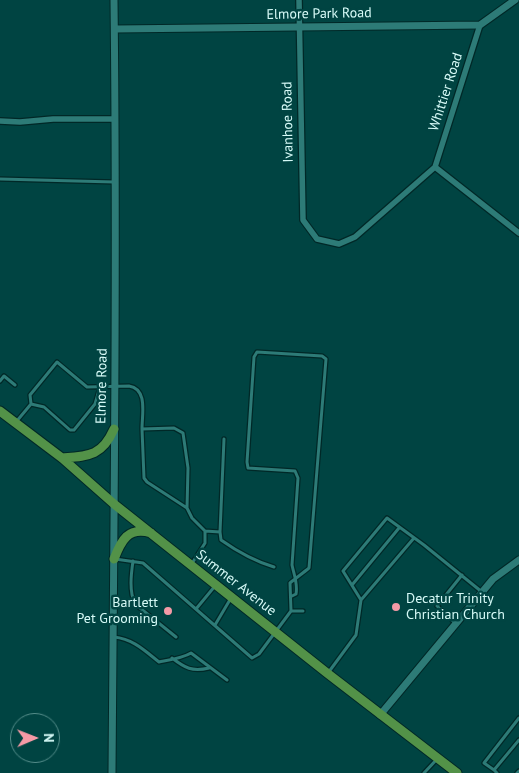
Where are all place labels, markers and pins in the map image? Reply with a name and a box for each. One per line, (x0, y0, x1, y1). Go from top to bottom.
place label: Decatur Trinity Christian Church (406, 591, 505, 624)
place label: Bartlett Pet Grooming (76, 595, 158, 628)
marker: Decatur Trinity Christian Church (390, 601, 402, 613)
marker: Bartlett Pet Grooming (162, 605, 174, 617)

